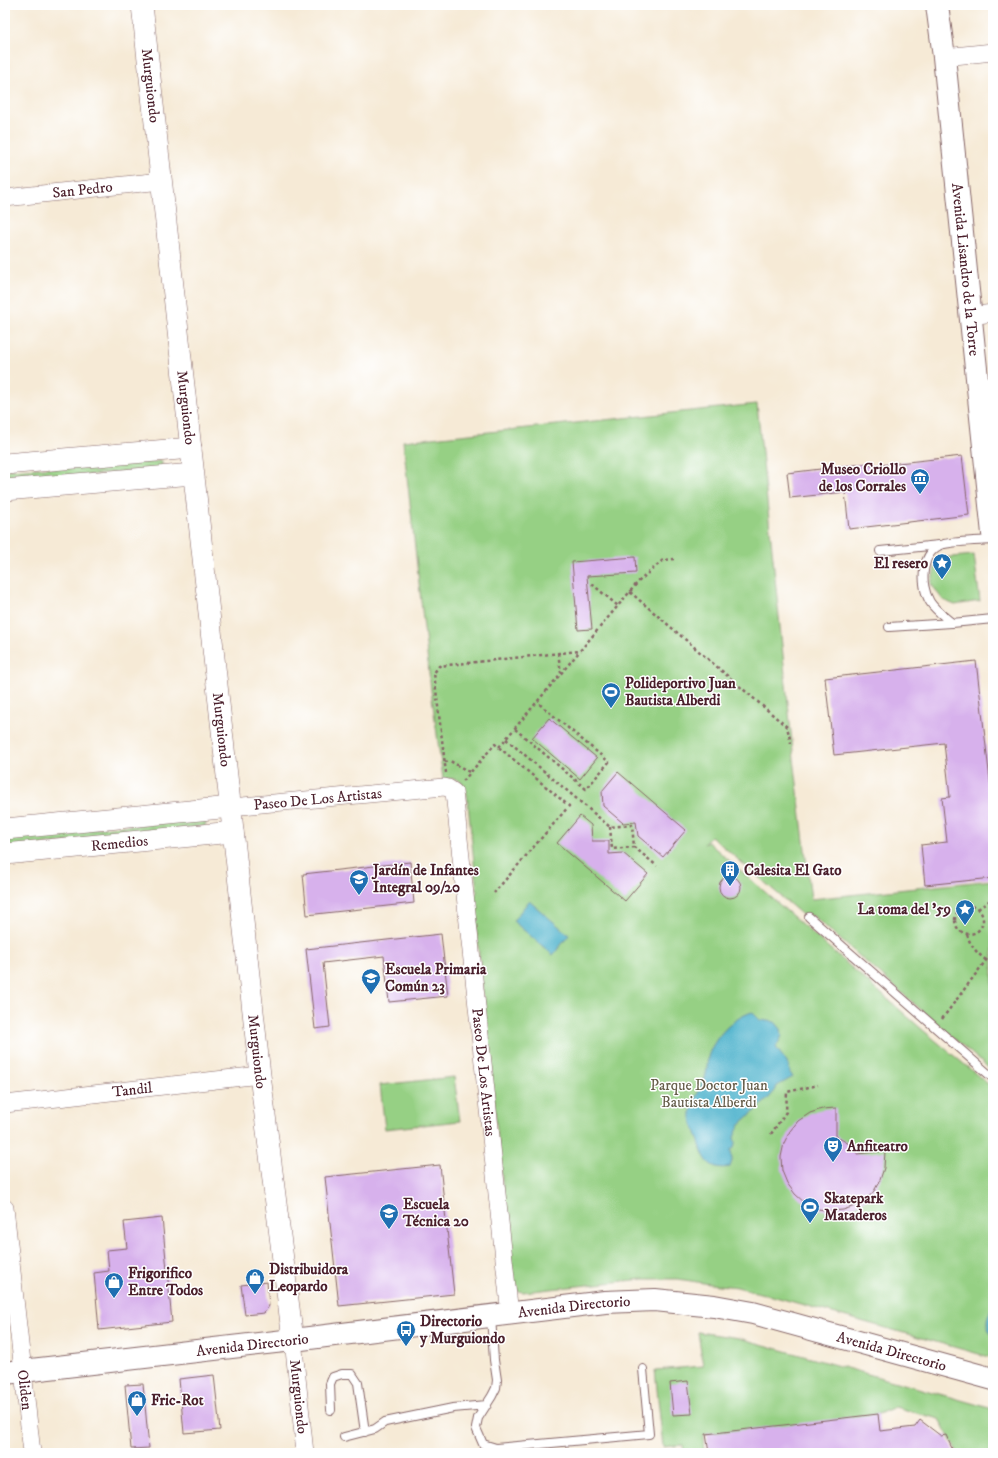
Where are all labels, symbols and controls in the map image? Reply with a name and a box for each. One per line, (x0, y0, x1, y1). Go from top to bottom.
street label: Murguiondo (137, 47, 164, 124)
street label: San Pedro (52, 177, 114, 203)
street label: Avenida Lisandro de la Torre (947, 182, 984, 357)
street label: Murguiondo (172, 369, 199, 446)
place label: Museo Criollo de los Corrales (819, 460, 907, 496)
museum icon: Museo Criollo de los Corrales (909, 467, 931, 495)
place icon: El resero (931, 552, 953, 580)
place label: El resero (874, 554, 929, 573)
place label: Polideportivo Juan Bautista Alberdi (625, 674, 736, 710)
sports icon: Polideportivo Juan Bautista Alberdi (600, 681, 622, 709)
street label: Murguiondo (208, 692, 235, 768)
street label: Paseo De Los Artistas (253, 784, 383, 815)
street label: Remedios (90, 831, 149, 856)
building icon: Calesita El Gato (719, 859, 741, 887)
place label: Jardín de Infantes Integral 09/20 (371, 861, 479, 897)
place label: Calesita El Gato (744, 861, 842, 880)
school or university icon: Jardín de Infantes Integral 09/20 (348, 868, 370, 896)
place icon: La toma del '59 (954, 898, 976, 926)
place label: La toma del '59 (857, 900, 951, 919)
place label: Escuela Primaria Común 23 (385, 960, 487, 996)
school or university icon: Escuela Primaria Común 23 (360, 967, 382, 995)
street label: Paseo De Los Artistas (467, 1007, 500, 1137)
street label: Murguiondo (243, 1014, 271, 1090)
park label: Parque Doctor Juan Bautista Alberdi (650, 1076, 768, 1112)
street label: Tandil (111, 1078, 154, 1102)
theatre icon: Anfiteatro (822, 1135, 844, 1163)
place label: Anfiteatro (846, 1137, 909, 1156)
place label: Skatepark Mataderos (824, 1189, 887, 1225)
place label: Escuela Técnica 20 (402, 1195, 469, 1231)
sports icon: Skatepark Mataderos (799, 1196, 821, 1224)
school or university icon: Escuela Técnica 20 (378, 1202, 400, 1230)
place label: Distribuidora Leopardo (269, 1260, 349, 1296)
place label: Frigorifico Entre Todos (128, 1264, 203, 1300)
shop icon: Distribuidora Leopardo (244, 1267, 266, 1295)
shop icon: Frigorifico Entre Todos (103, 1271, 125, 1299)
street label: Avenida Directorio (517, 1292, 631, 1323)
place label: Directorio y Murguiondo (419, 1312, 506, 1348)
bus stop icon: Directorio y Murguiondo (395, 1319, 417, 1347)
street label: Avenida Directorio (835, 1327, 949, 1376)
street label: Avenida Directorio (195, 1329, 310, 1361)
street label: Murguiondo (285, 1359, 312, 1435)
street label: Oliden (13, 1369, 36, 1411)
shop icon: Fric-Rot (126, 1389, 148, 1417)
place label: Fric-Rot (151, 1391, 204, 1410)

